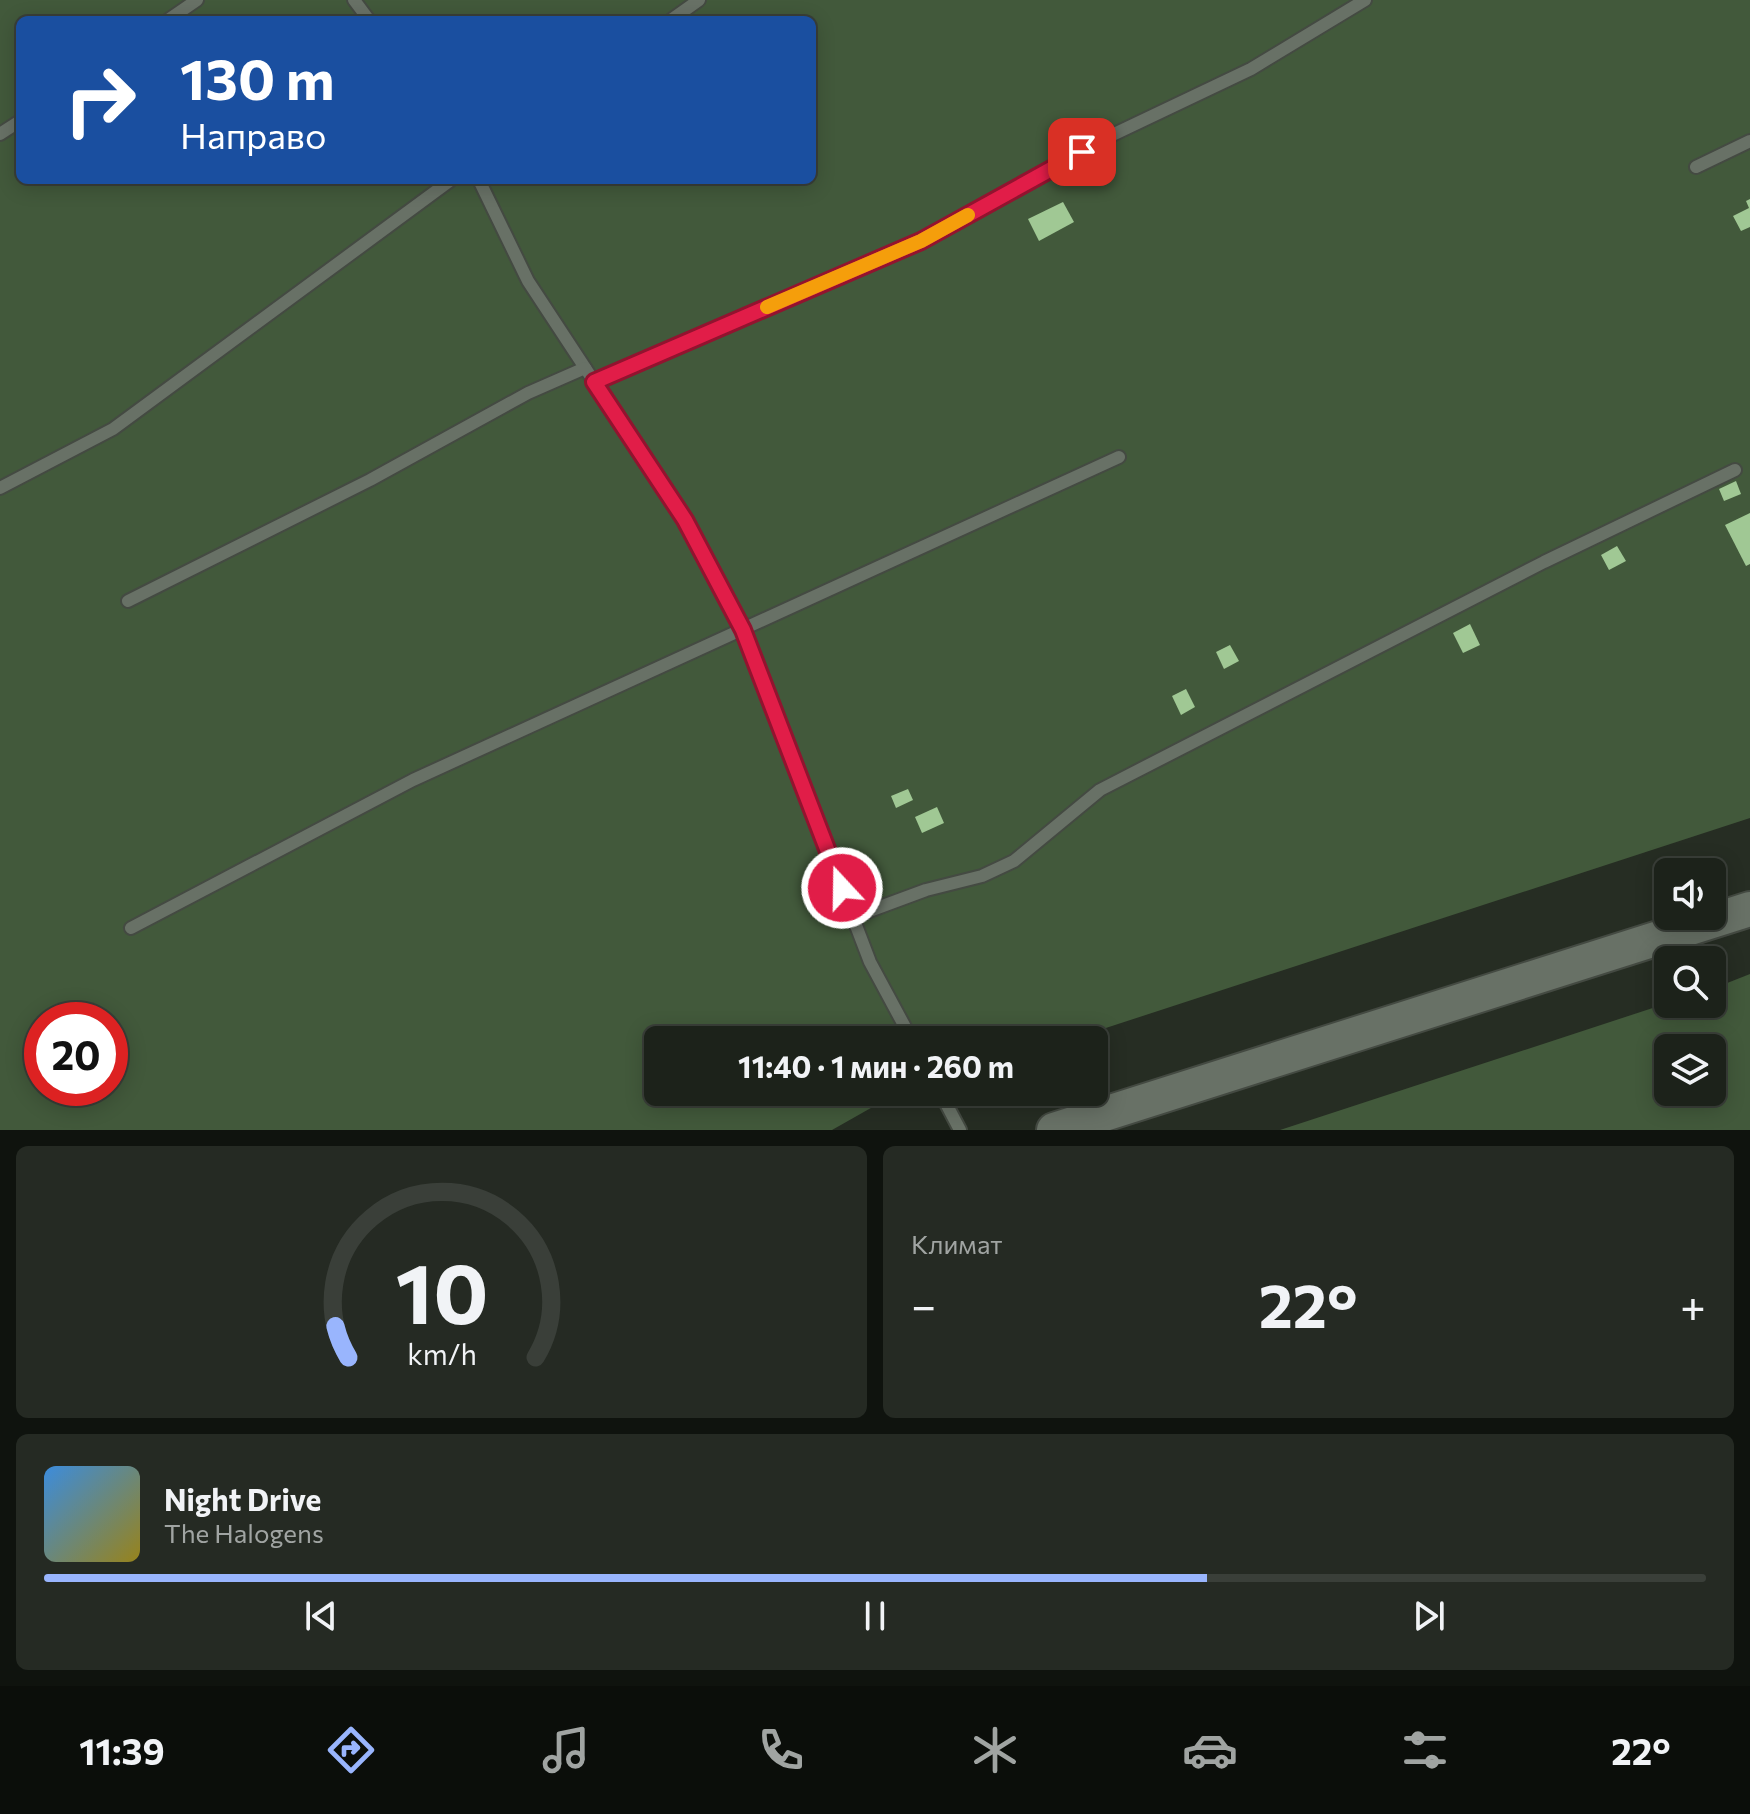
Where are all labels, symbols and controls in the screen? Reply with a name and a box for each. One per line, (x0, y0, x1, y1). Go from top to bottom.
text: 130 m (180, 43, 335, 112)
icon: right (48, 48, 152, 152)
text: Направо (180, 112, 326, 156)
pin (1048, 118, 1116, 186)
icon: arrive (1060, 130, 1104, 174)
position arrow (800, 846, 884, 930)
map controls (1654, 858, 1726, 1106)
button: sound (1654, 858, 1726, 930)
button: search (1654, 946, 1726, 1018)
speed limit sign: 20 (24, 1002, 128, 1106)
button: layers (1654, 1034, 1726, 1106)
text: 11:40 · 1 мин · 260 m (738, 1047, 1014, 1084)
text: Климат (911, 1228, 1003, 1259)
text: 10 (395, 1239, 488, 1341)
text: 22° (1259, 1267, 1357, 1340)
text: − (911, 1277, 936, 1331)
text: + (1680, 1277, 1706, 1331)
text: km/h (407, 1336, 476, 1371)
text: Night Drive (164, 1480, 321, 1517)
text: The Halogens (164, 1517, 324, 1548)
icon: previous (299, 1594, 343, 1638)
icon: pause (853, 1594, 897, 1638)
icon: next (1407, 1594, 1451, 1638)
icon: directions (323, 1722, 379, 1778)
icon: music (538, 1722, 594, 1778)
icon: phone (753, 1722, 809, 1778)
icon: climate (967, 1722, 1023, 1778)
icon: car (1182, 1722, 1238, 1778)
icon: filters (1397, 1722, 1453, 1778)
text: 11:39 (79, 1728, 165, 1772)
text: 22° (1611, 1728, 1671, 1772)

